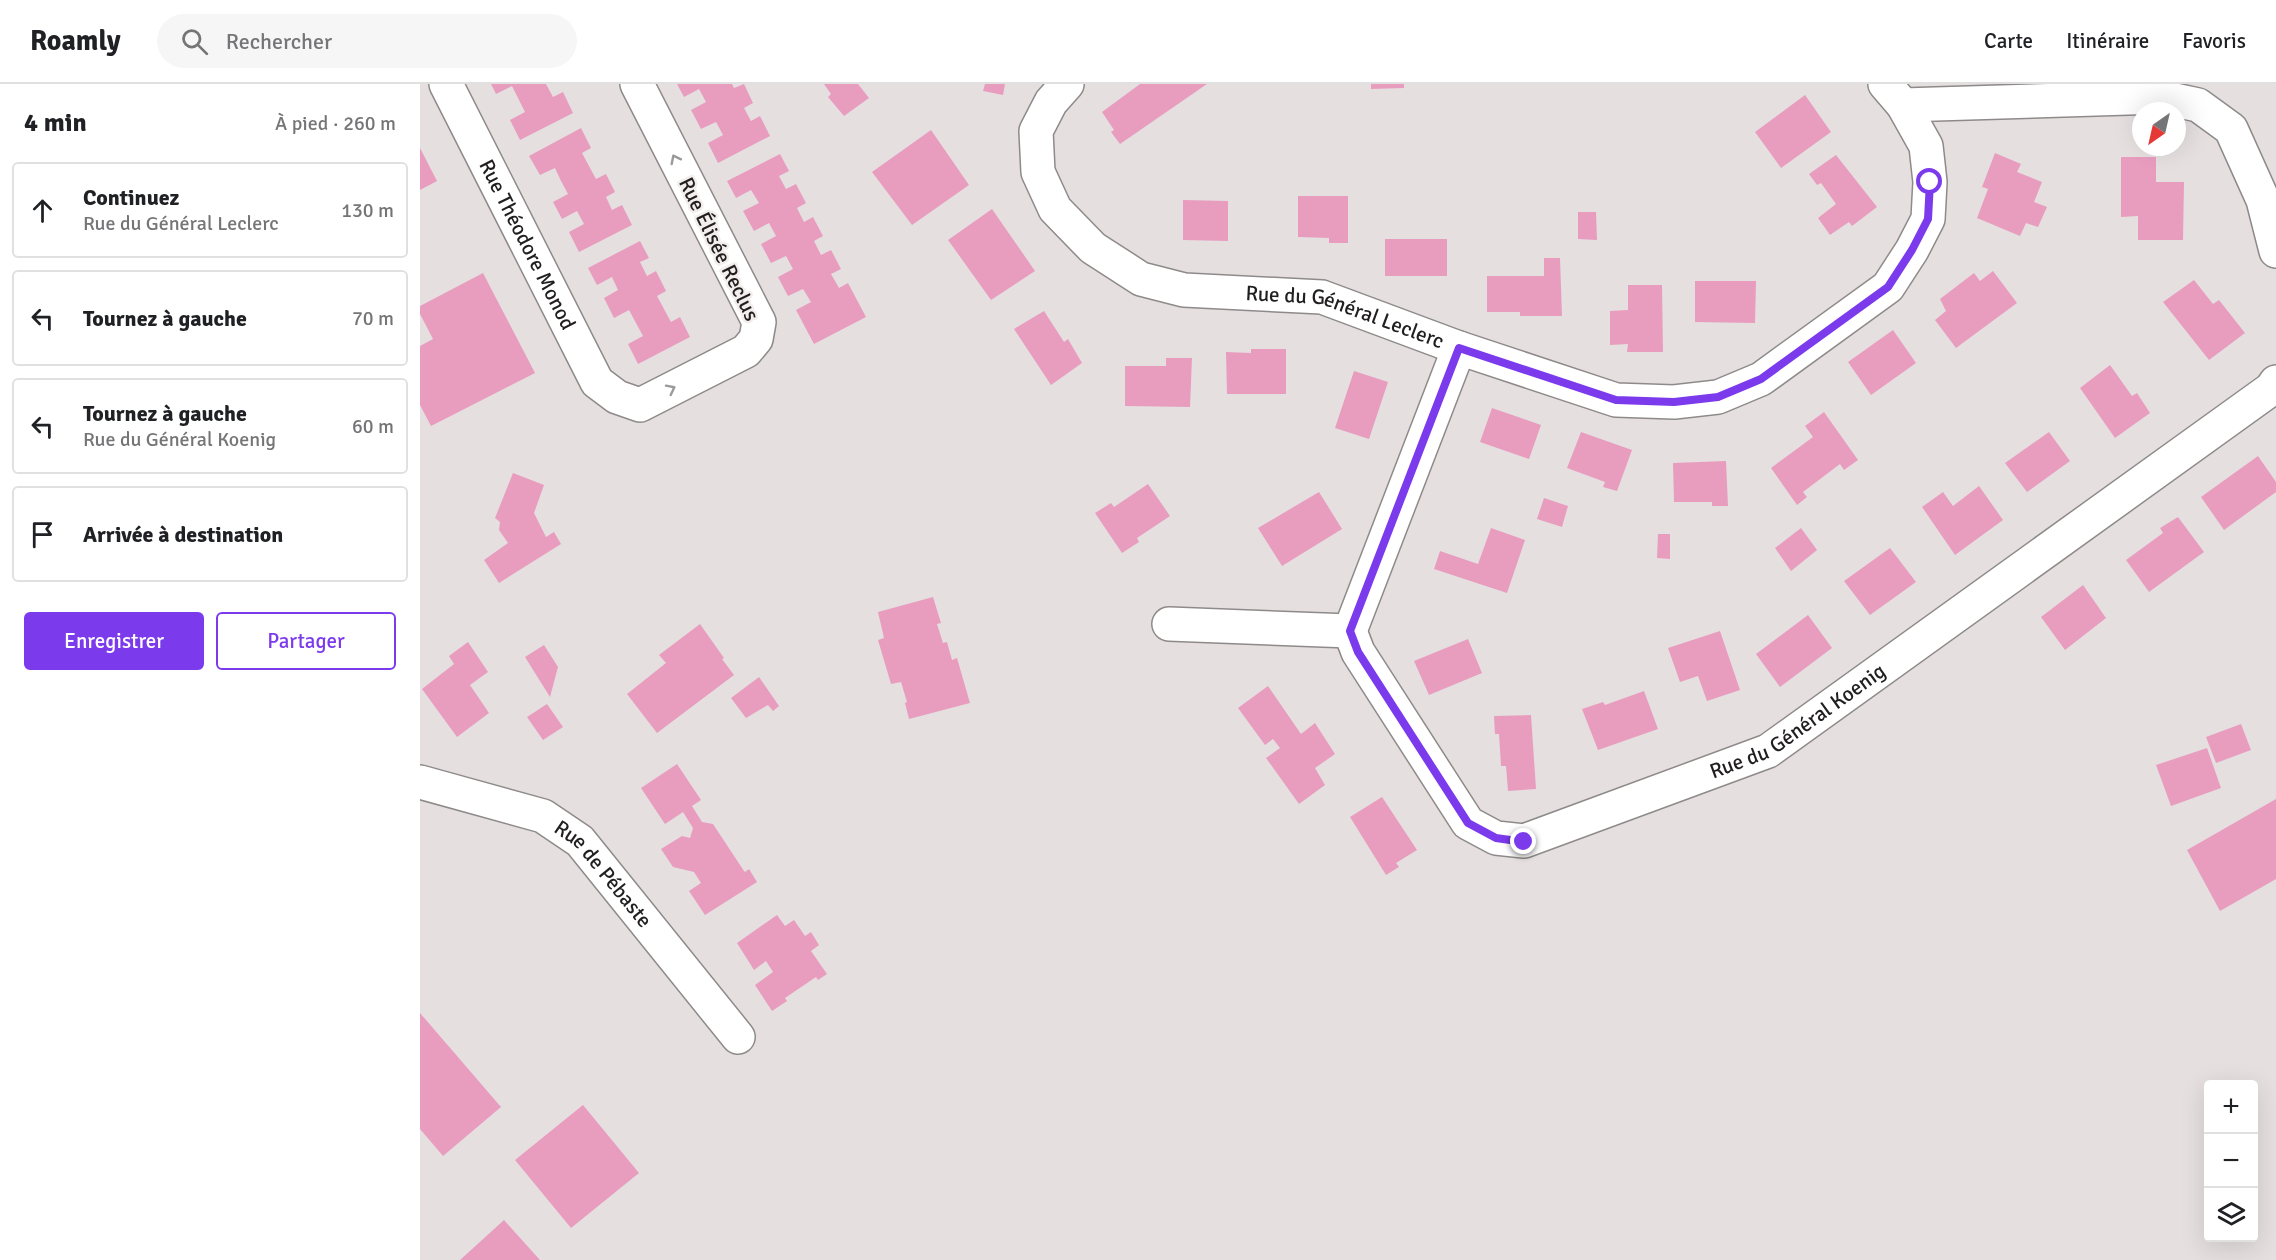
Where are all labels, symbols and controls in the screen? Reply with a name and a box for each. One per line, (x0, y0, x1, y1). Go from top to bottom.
search box (157, 14, 577, 68)
text: Roamly (30, 24, 121, 58)
icon: search (178, 25, 211, 58)
text: Rechercher (226, 28, 332, 55)
text: Carte (1984, 28, 2033, 54)
text: Itinéraire (2066, 28, 2149, 54)
text: Favoris (2182, 28, 2246, 54)
north arrow (2132, 102, 2186, 156)
text: 4 min (24, 107, 87, 139)
text: À pied · 260 m (275, 111, 396, 136)
one-way arrow (671, 154, 682, 165)
street label: Rue Théodore Monod (473, 155, 581, 334)
route start (1916, 168, 1942, 194)
street label: Rue Élisée Reclus (673, 173, 765, 325)
text: Continuez (83, 184, 179, 211)
icon: ahead (26, 194, 59, 227)
text: 130 m (341, 198, 394, 223)
text: Rue du Général Leclerc (83, 211, 279, 236)
street label: Rue du Général Leclerc (1245, 280, 1448, 354)
icon: left (26, 302, 59, 335)
text: Tournez à gauche (83, 305, 247, 332)
text: 70 m (352, 306, 394, 331)
one-way arrow (665, 384, 676, 396)
text: Tournez à gauche (83, 400, 247, 427)
icon: left (26, 410, 59, 443)
text: 60 m (352, 414, 394, 439)
text: Rue du Général Koenig (83, 427, 276, 452)
icon: arrive (26, 518, 59, 551)
text: Arrivée à destination (83, 521, 283, 548)
button: Enregistrer (24, 612, 204, 670)
button: Partager (216, 612, 396, 670)
street label: Rue du Général Koenig (1706, 658, 1891, 784)
street label: Rue de Pébaste (550, 815, 658, 933)
route end (1510, 828, 1536, 854)
map controls (2204, 1080, 2258, 1242)
button: + (2204, 1080, 2258, 1134)
button: − (2204, 1134, 2258, 1188)
button: layers (2204, 1188, 2258, 1242)

